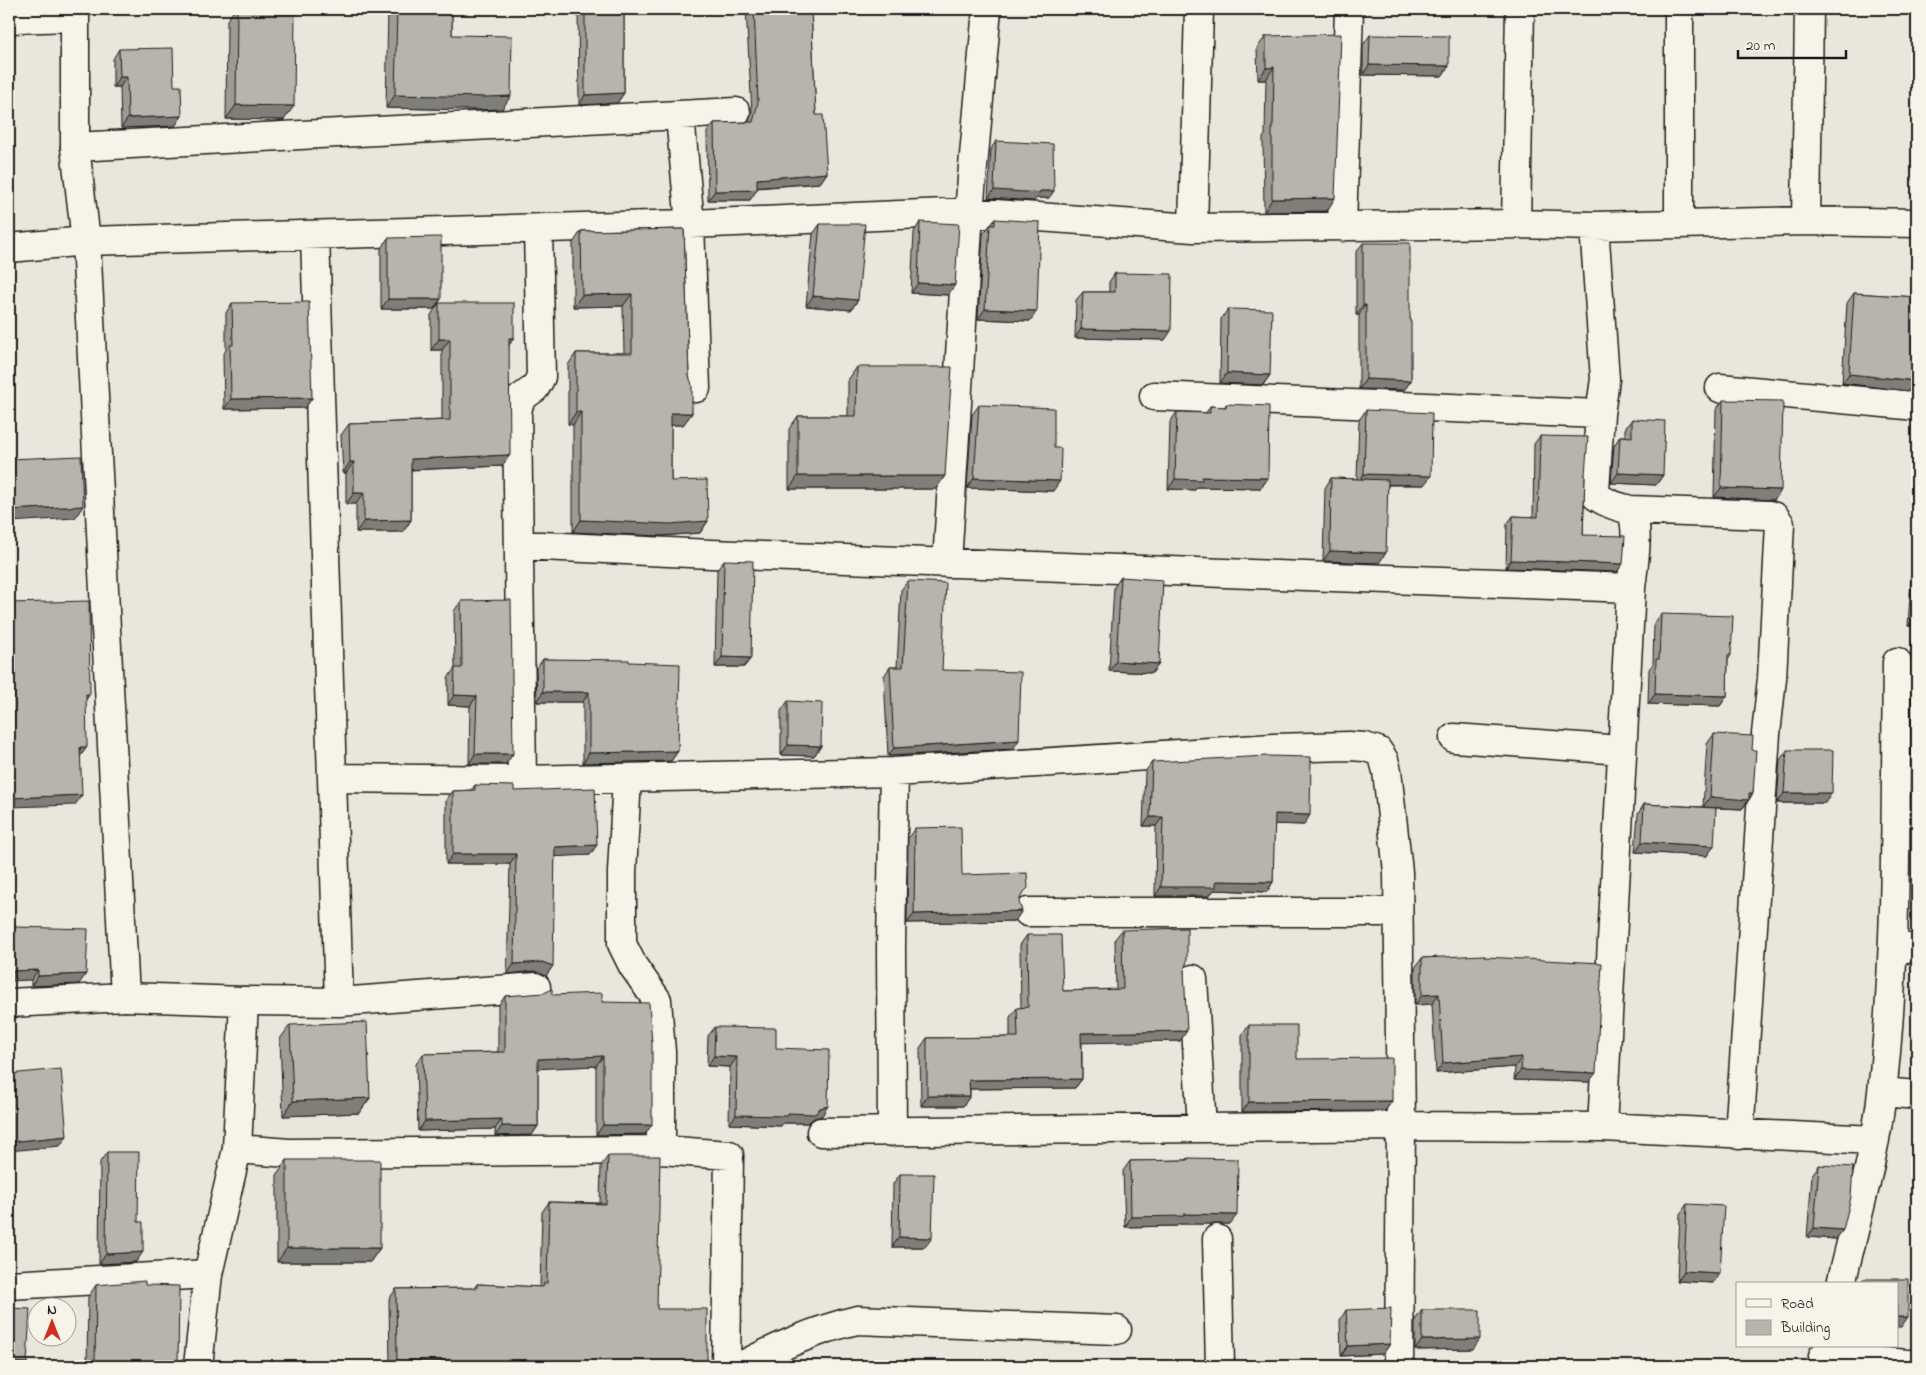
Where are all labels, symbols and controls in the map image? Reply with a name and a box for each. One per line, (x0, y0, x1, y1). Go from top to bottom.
scale bar (1738, 28, 1846, 60)
text: 20 m (1746, 35, 1776, 57)
legend (1736, 1282, 1898, 1348)
text: Road (1781, 1293, 1814, 1315)
north arrow (28, 1298, 78, 1348)
text: N (47, 1300, 57, 1321)
text: Building (1780, 1317, 1830, 1340)

